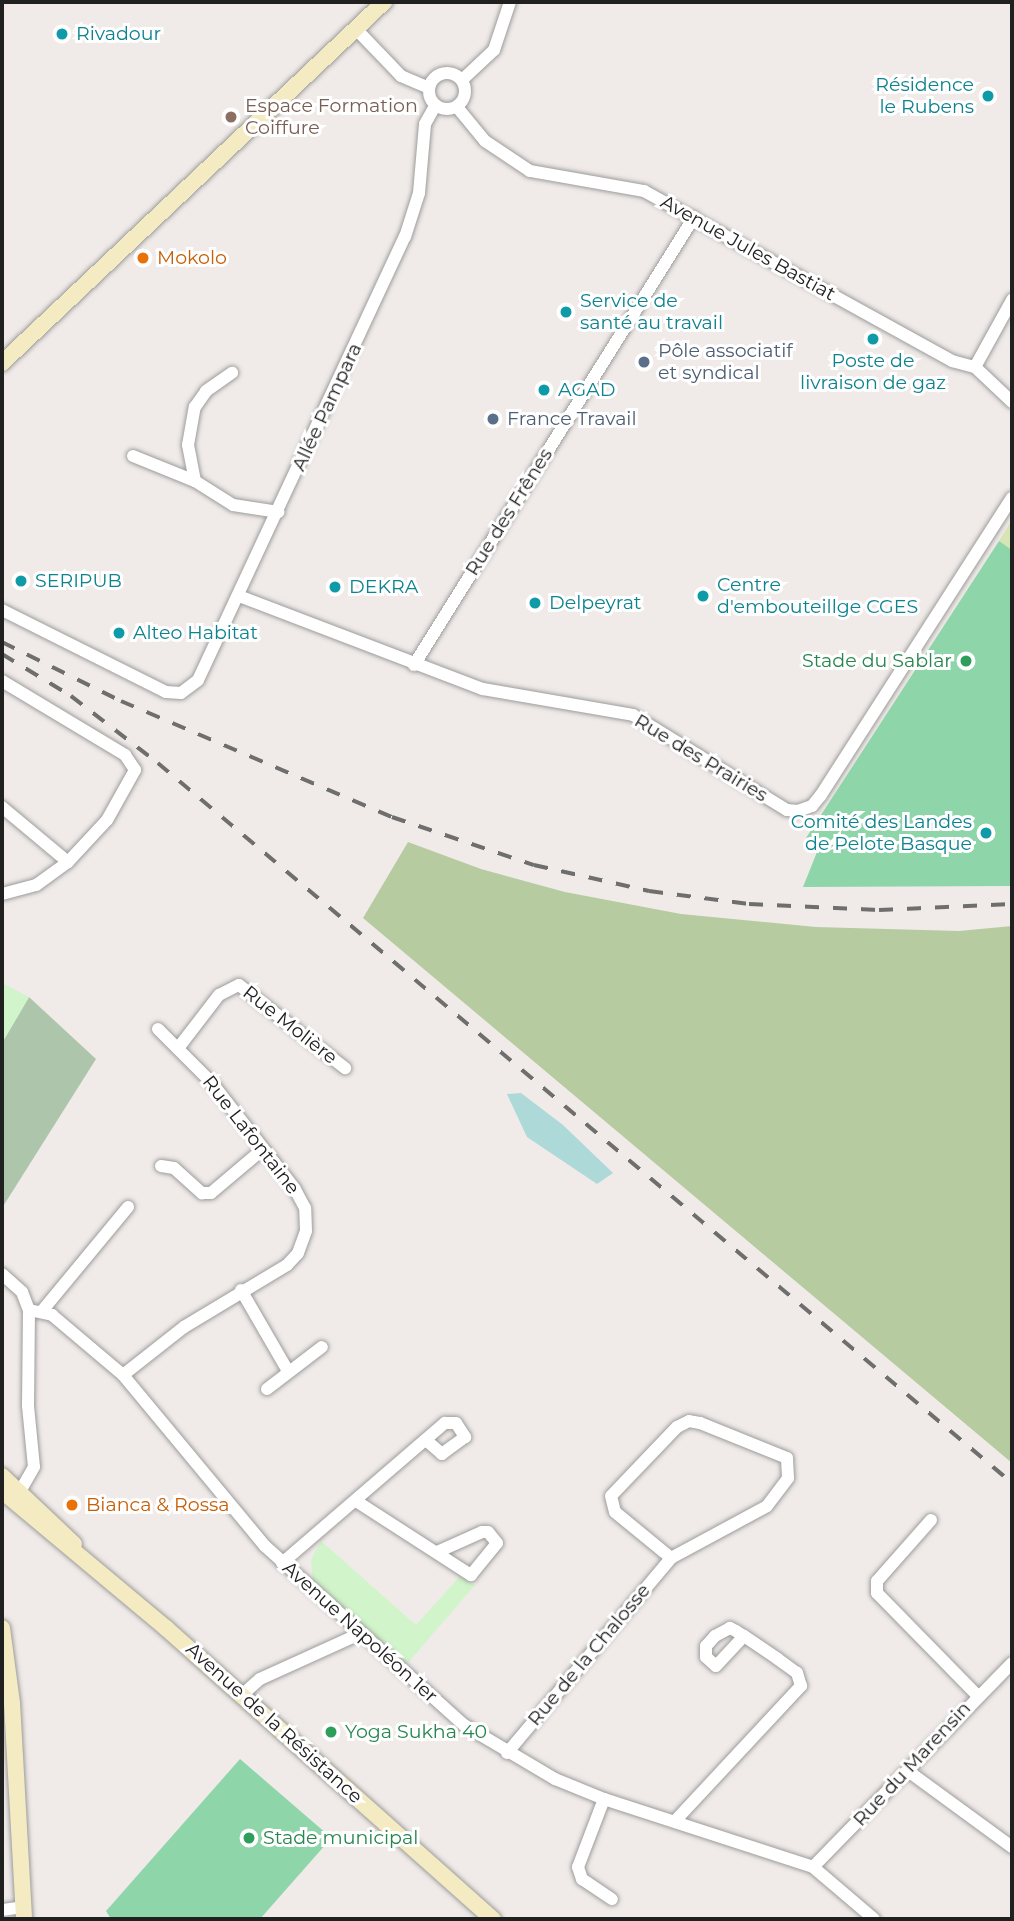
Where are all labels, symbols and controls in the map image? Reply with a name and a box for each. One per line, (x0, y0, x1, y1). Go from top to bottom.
place label: Rivadour (76, 23, 161, 45)
marker: Rivadour (54, 26, 70, 42)
place label: Résidence le Rubens (875, 74, 974, 118)
marker: Résidence le Rubens (980, 88, 996, 104)
place label: Espace Formation Coiffure (245, 95, 418, 139)
marker: Espace Formation Coiffure (223, 109, 239, 125)
street label: Avenue Jules Bastiat (657, 190, 839, 306)
place label: Mokolo (157, 247, 227, 269)
marker: Mokolo (135, 250, 151, 266)
place label: Service de santé au travail (580, 290, 723, 334)
marker: Service de santé au travail (558, 304, 574, 320)
marker: Poste de livraison de gaz (865, 331, 881, 347)
street label: Allée Pampara (287, 339, 367, 475)
place label: Pôle associatif et syndical (658, 340, 793, 384)
place label: Poste de livraison de gaz (800, 350, 946, 394)
marker: Pôle associatif et syndical (636, 354, 652, 370)
place label: AGAD (558, 379, 615, 401)
marker: AGAD (536, 382, 552, 398)
place label: France Travail (507, 408, 637, 430)
marker: France Travail (485, 411, 501, 427)
street label: Rue des Frênes (461, 444, 557, 580)
place label: SERIPUB (35, 570, 122, 592)
marker: SERIPUB (13, 573, 29, 589)
place label: Centre d'embouteillge CGES (717, 574, 918, 618)
place label: DEKRA (349, 576, 418, 598)
marker: DEKRA (327, 579, 343, 595)
marker: Centre d'embouteillge CGES (695, 588, 711, 604)
place label: Delpeyrat (549, 592, 642, 614)
marker: Delpeyrat (527, 595, 543, 611)
place label: Alteo Habitat (133, 622, 258, 644)
marker: Alteo Habitat (111, 625, 127, 641)
place label: Stade du Sablar (802, 650, 952, 672)
marker: Stade du Sablar (958, 653, 974, 669)
street label: Rue des Prairies (630, 709, 772, 807)
place label: Comité des Landes de Pelote Basque (791, 811, 972, 855)
marker: Comité des Landes de Pelote Basque (978, 825, 994, 841)
street label: Rue Molière (238, 981, 342, 1069)
street label: Rue Lafontaine (198, 1071, 304, 1199)
place label: Bianca & Rossa (86, 1494, 229, 1516)
marker: Bianca & Rossa (64, 1497, 80, 1513)
street label: Avenue Napoléon 1er (278, 1556, 442, 1708)
street label: Rue de la Chalosse (523, 1579, 655, 1731)
street label: Avenue de la Résistance (181, 1638, 367, 1808)
street label: Rue du Marensin (848, 1697, 976, 1831)
place label: Yoga Sukha 40 (345, 1721, 487, 1743)
marker: Yoga Sukha 40 (323, 1724, 339, 1740)
place label: Stade municipal (263, 1827, 418, 1849)
marker: Stade municipal (241, 1830, 257, 1846)

